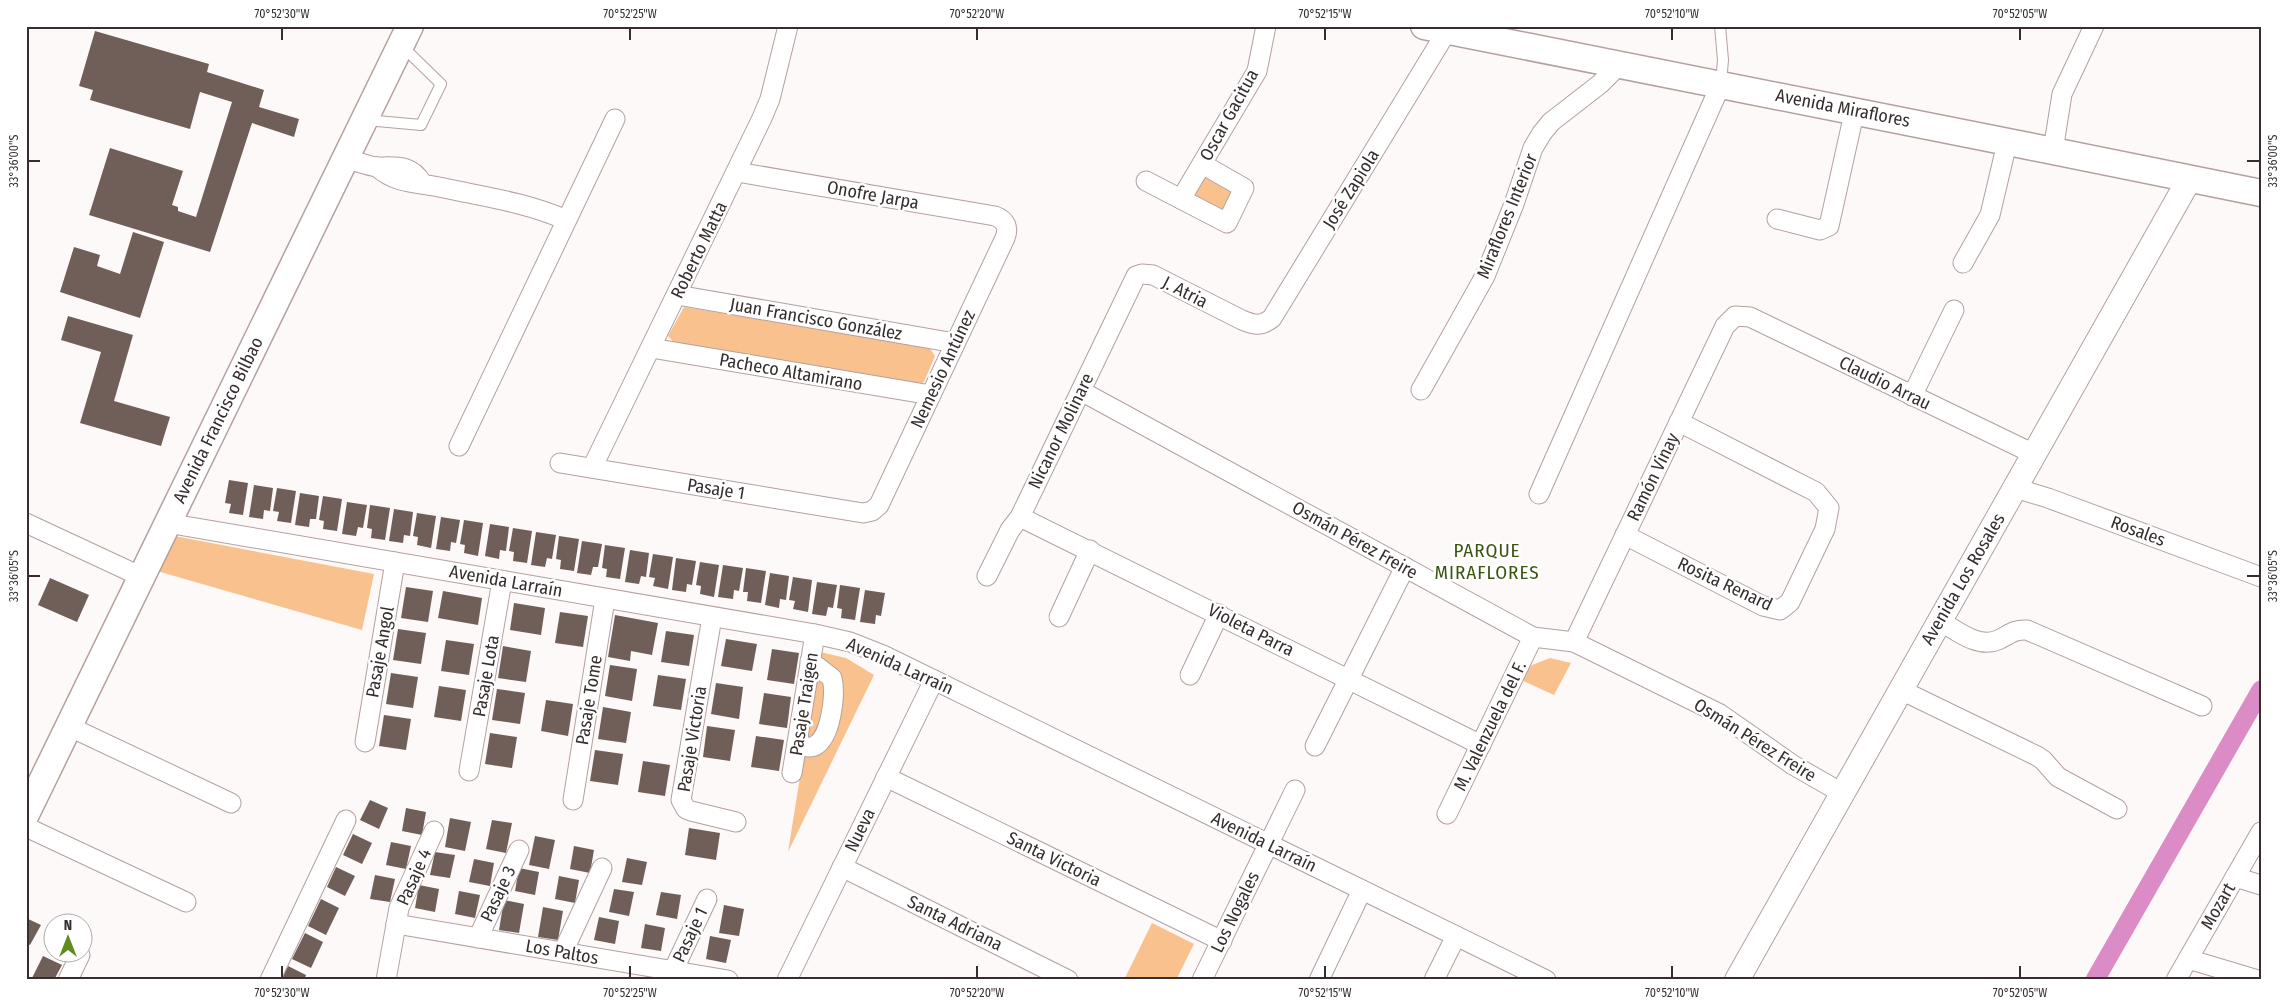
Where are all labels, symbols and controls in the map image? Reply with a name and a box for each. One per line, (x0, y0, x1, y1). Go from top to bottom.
text: 70°52'30"W (255, 7, 309, 21)
text: 70°52'25"W (603, 7, 657, 21)
text: 70°52'20"W (950, 7, 1004, 21)
text: 70°52'15"W (1298, 7, 1352, 21)
text: 70°52'10"W (1645, 7, 1699, 21)
text: 70°52'05"W (1993, 7, 2047, 21)
street label: Oscar Gacitua (1195, 65, 1263, 165)
street label: Avenida Miraflores (1774, 84, 1912, 132)
text: 33°36'00"S (7, 135, 21, 187)
text: 33°36'00"S (2266, 135, 2280, 187)
street label: José Zapiola (1318, 145, 1384, 233)
street label: Miraflores Interior (1472, 150, 1542, 282)
street label: Onofre Jarpa (825, 176, 921, 214)
street label: Roberto Matta (666, 198, 732, 302)
street label: J. Atria (1159, 271, 1212, 313)
street label: Juan Francisco González (728, 293, 904, 345)
street label: Nemesio Antúnez (906, 306, 980, 432)
street label: Avenida Francisco Bilbao (168, 333, 268, 507)
street label: Pacheco Altamirano (718, 349, 864, 395)
street label: Claudio Arrau (1835, 351, 1935, 415)
street label: Nicanor Molinare (1024, 370, 1099, 492)
street label: Ramón Vinay (1622, 429, 1684, 525)
street label: Pasaje 1 (686, 474, 746, 504)
street label: Osmán Pérez Freire (1288, 496, 1422, 584)
street label: Avenida Los Rosales (1916, 509, 2010, 649)
street label: Rosales (2108, 511, 2169, 551)
district label: PARQUE MIRAFLORES (1434, 539, 1540, 584)
text: 33°36'05"S (7, 550, 21, 602)
text: 33°36'05"S (2266, 550, 2280, 602)
street label: Rosita Renard (1674, 552, 1776, 616)
street label: Avenida Larraín (448, 560, 564, 602)
street label: Violeta Parra (1204, 599, 1298, 661)
street label: Pasaje Angol (361, 604, 399, 699)
street label: Pasaje Lota (468, 633, 504, 719)
street label: Avenida Larraín (843, 633, 957, 699)
street label: Pasaje Traigen (785, 651, 823, 757)
street label: Pasaje Tome (571, 653, 607, 746)
street label: M. Valenzuela del F. (1449, 657, 1531, 795)
street label: Pasaje Victoria (673, 684, 711, 794)
street label: Osmán Pérez Freire (1690, 694, 1820, 787)
street label: Nueva (840, 804, 880, 855)
street label: Avenida Larraín (1208, 807, 1320, 877)
street label: Santa Victoria (1003, 827, 1105, 891)
street label: Pasaje 4 (392, 845, 436, 909)
street label: Pasaje 3 (476, 863, 520, 925)
street label: Los Nogales (1206, 868, 1264, 956)
street label: Mozart (2196, 879, 2240, 933)
street label: Santa Adriana (904, 891, 1006, 956)
street label: Pasaje 1 (668, 904, 712, 966)
north arrow (42, 914, 92, 964)
text: N (64, 917, 72, 934)
street label: Los Paltos (524, 935, 600, 969)
text: 70°52'30"W (255, 986, 309, 1000)
text: 70°52'25"W (603, 986, 657, 1000)
text: 70°52'20"W (950, 986, 1004, 1000)
text: 70°52'15"W (1298, 986, 1352, 1000)
text: 70°52'10"W (1645, 986, 1699, 1000)
text: 70°52'05"W (1993, 986, 2047, 1000)

